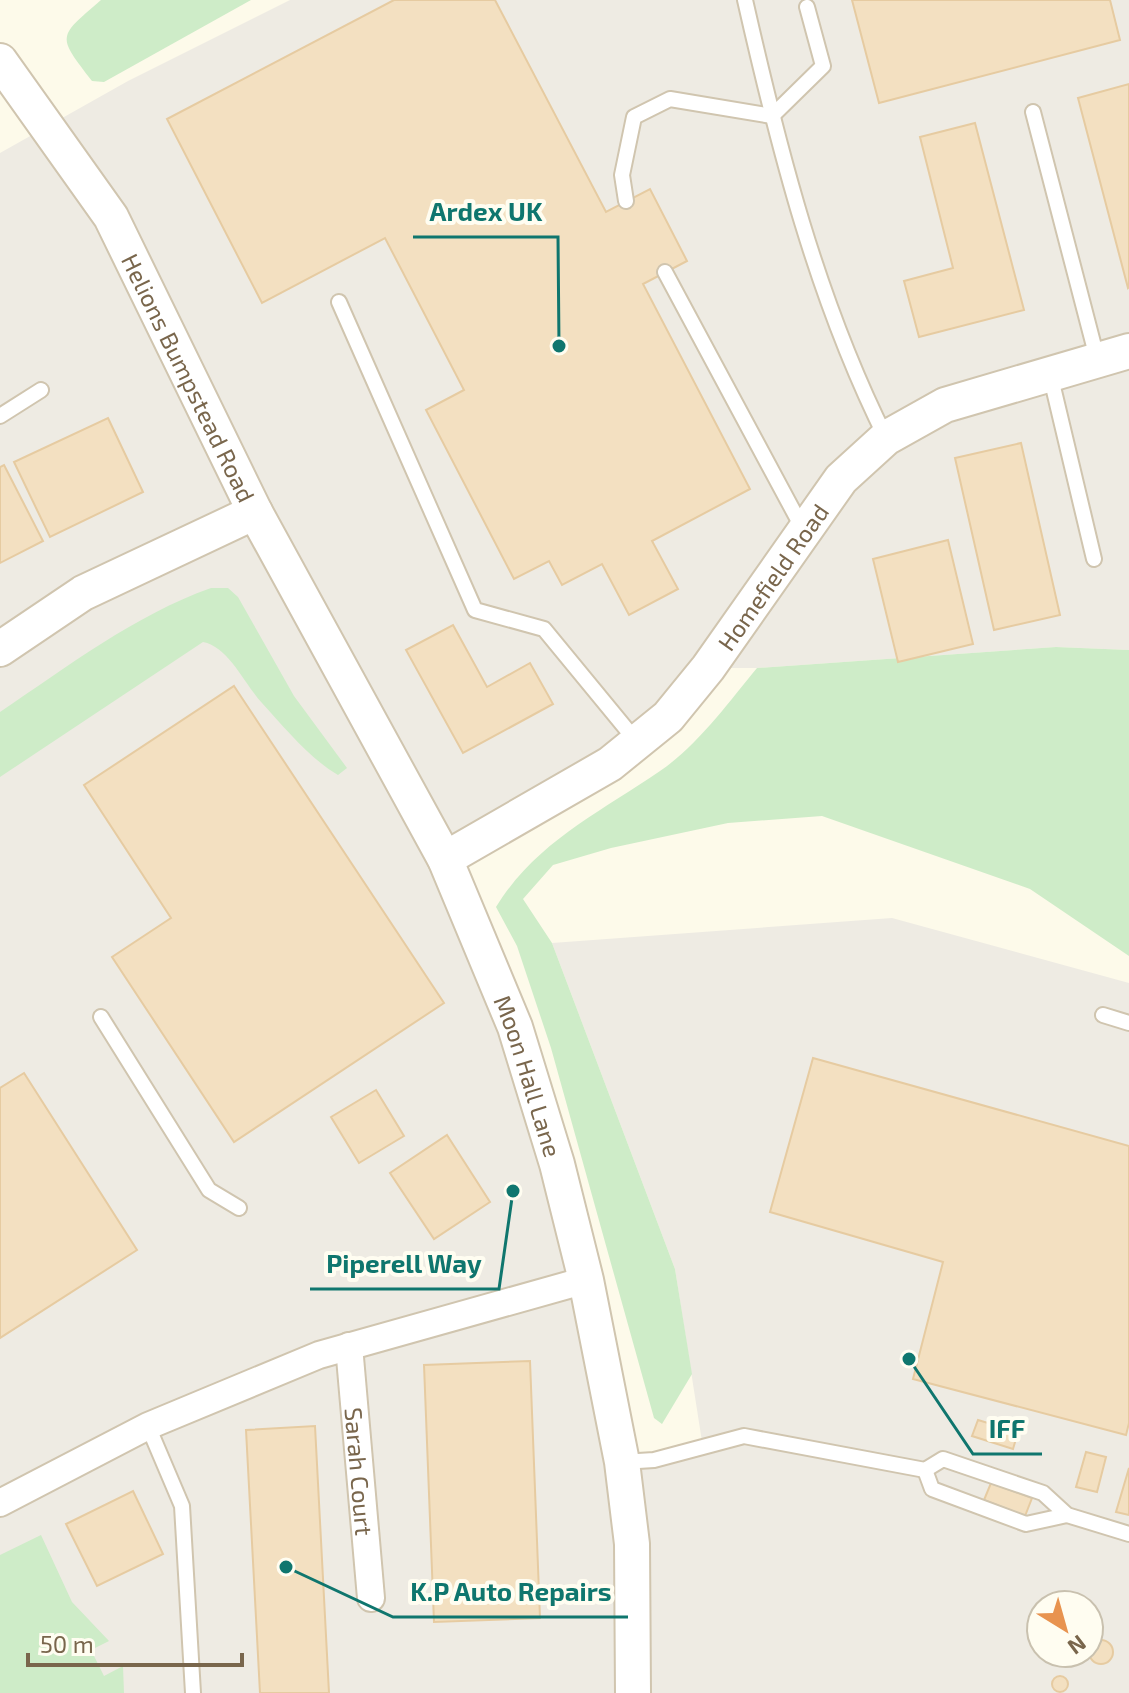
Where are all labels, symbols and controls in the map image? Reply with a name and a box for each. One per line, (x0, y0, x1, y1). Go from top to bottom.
callout: Ardex UK (413, 187, 558, 237)
text: Ardex UK (430, 195, 543, 226)
street label: Helions Bumpstead Road (117, 249, 262, 506)
street label: Homefield Road (711, 498, 834, 656)
street label: Moon Hall Lane (489, 991, 568, 1160)
callout: Piperell Way (310, 1239, 499, 1289)
text: Piperell Way (326, 1247, 482, 1279)
callout: IFF (973, 1404, 1042, 1454)
street label: Sarah Court (340, 1406, 380, 1537)
text: IFF (989, 1412, 1025, 1443)
callout: K.P Auto Repairs (393, 1567, 628, 1617)
text: K.P Auto Repairs (410, 1575, 612, 1606)
north arrow (1025, 1589, 1105, 1669)
scale bar (28, 1617, 242, 1667)
text: 50 m (40, 1629, 94, 1658)
text: N (1063, 1631, 1092, 1661)

